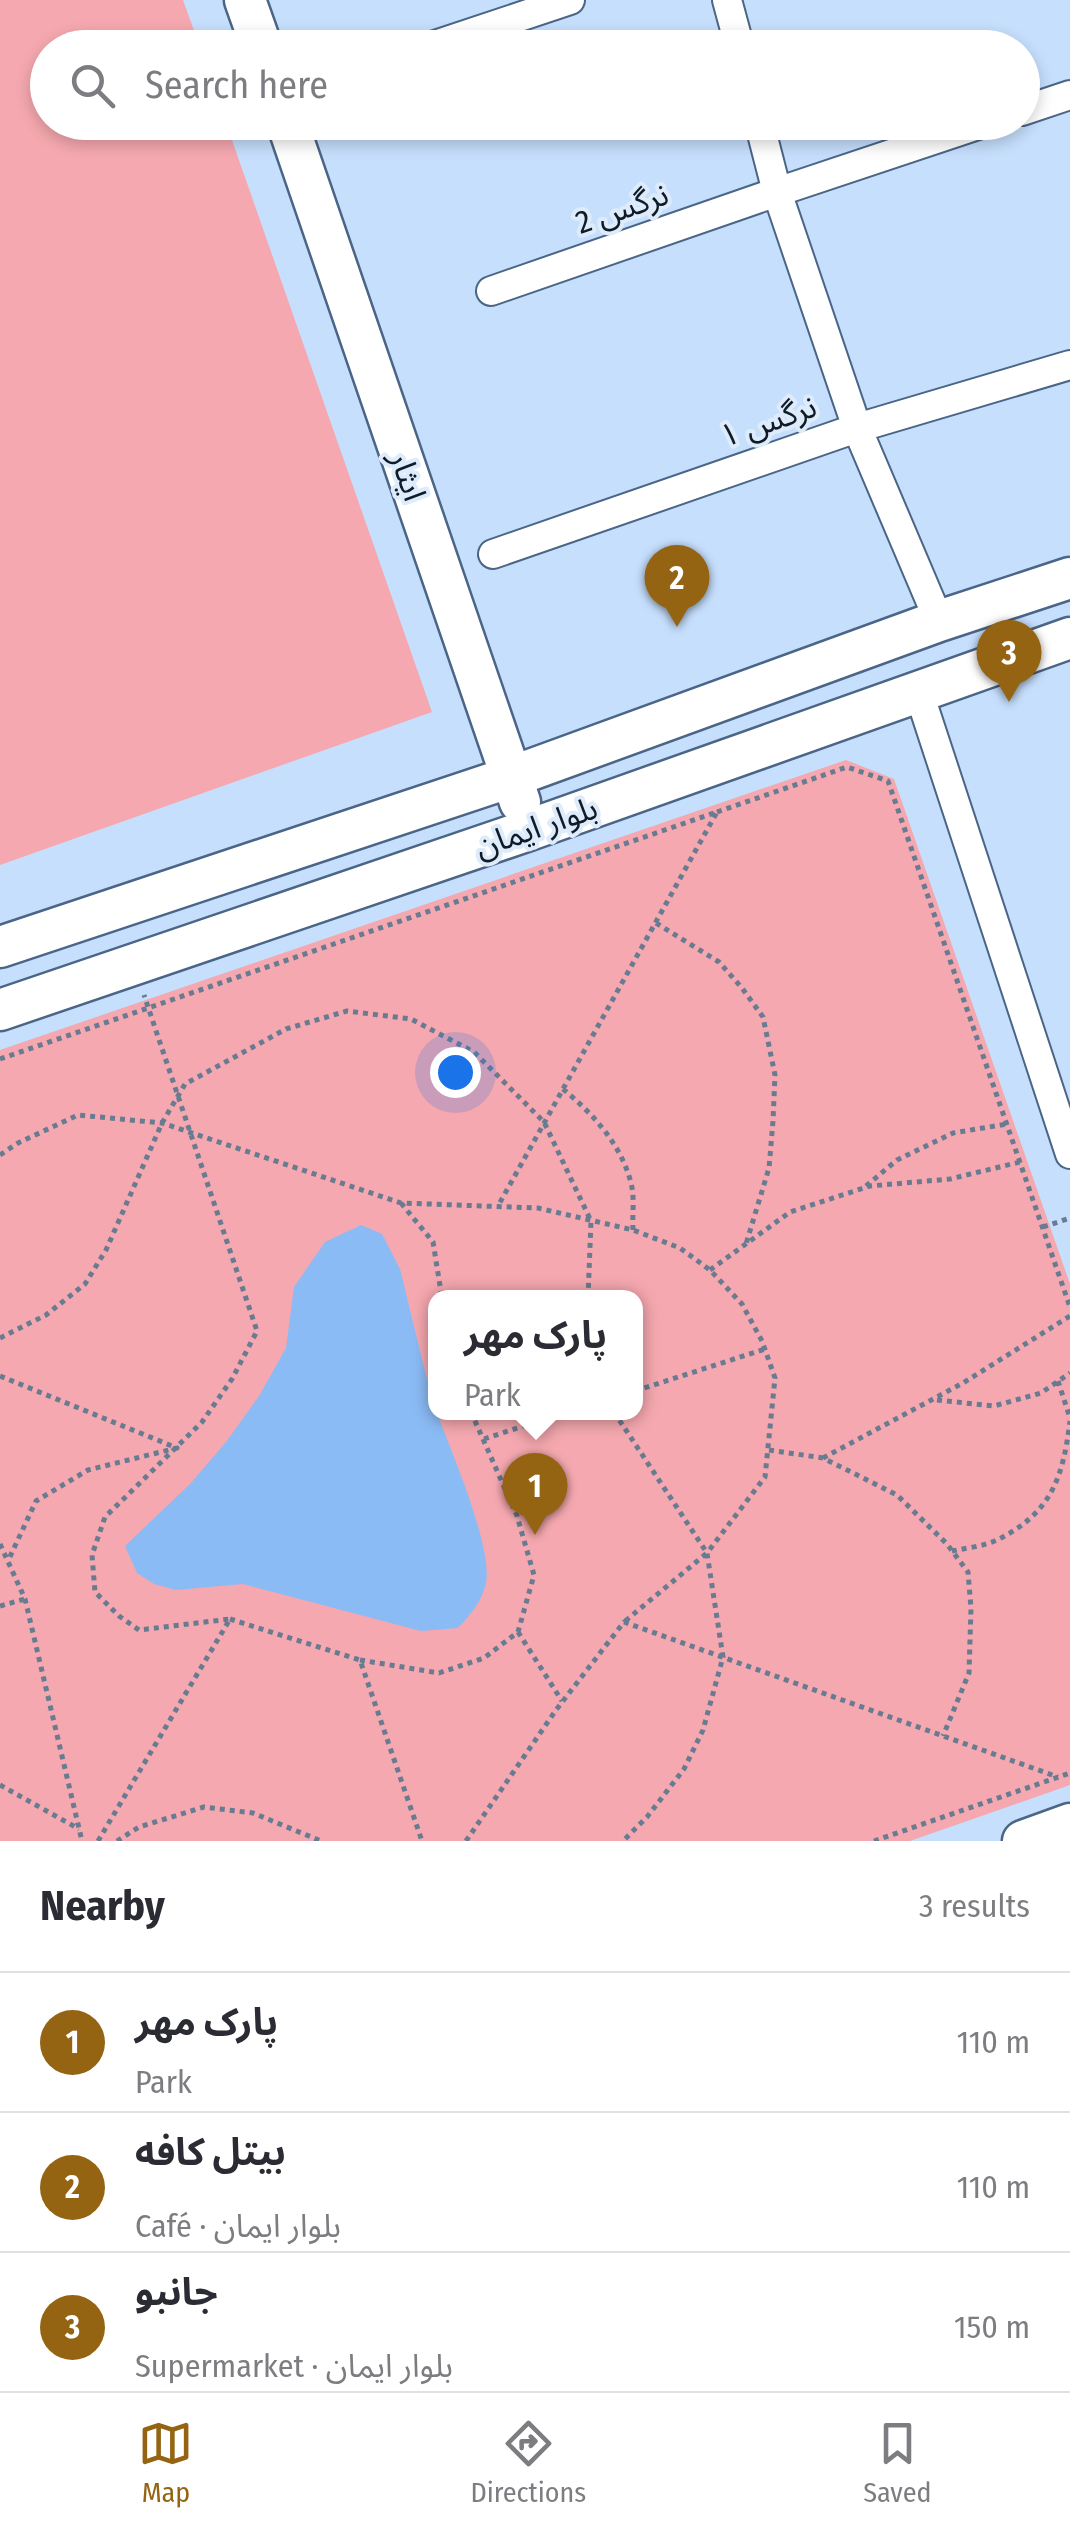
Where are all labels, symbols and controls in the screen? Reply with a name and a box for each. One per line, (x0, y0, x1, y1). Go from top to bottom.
search box (30, 30, 1040, 140)
icon: search (65, 58, 120, 113)
text: Search here (145, 62, 328, 108)
street label: نرگس 2 (571, 174, 673, 242)
street label: نرگس ۱ (715, 387, 821, 455)
street label: ایثار (382, 445, 434, 506)
pin: 2 (644, 544, 710, 627)
pin: 3 (976, 620, 1042, 702)
street label: بلوار ایمان (470, 788, 602, 866)
your location (430, 1047, 481, 1098)
popup (428, 1290, 643, 1420)
text: پارک مهر (464, 1312, 607, 1358)
text: Park (464, 1376, 521, 1414)
pin: 1 (502, 1452, 568, 1535)
text: Nearby (40, 1881, 165, 1931)
text: 3 results (919, 1887, 1030, 1925)
text: پارک مهر (135, 1999, 278, 2045)
text: 1 (66, 2023, 79, 2061)
text: 110 m (957, 2023, 1030, 2061)
text: Park (135, 2063, 192, 2101)
text: بیتل کافه (135, 2129, 286, 2175)
text: 2 (65, 2168, 80, 2206)
text: 110 m (957, 2168, 1030, 2206)
text: Café · بلوار ایمان (135, 2207, 341, 2245)
text: جانبو (135, 2269, 218, 2315)
text: 3 (65, 2308, 80, 2346)
text: 150 m (954, 2308, 1030, 2346)
text: Supermarket · بلوار ایمان (135, 2347, 453, 2385)
tab: Map (138, 2416, 193, 2509)
tab: Directions (470, 2416, 586, 2509)
tab: Saved (863, 2416, 932, 2509)

